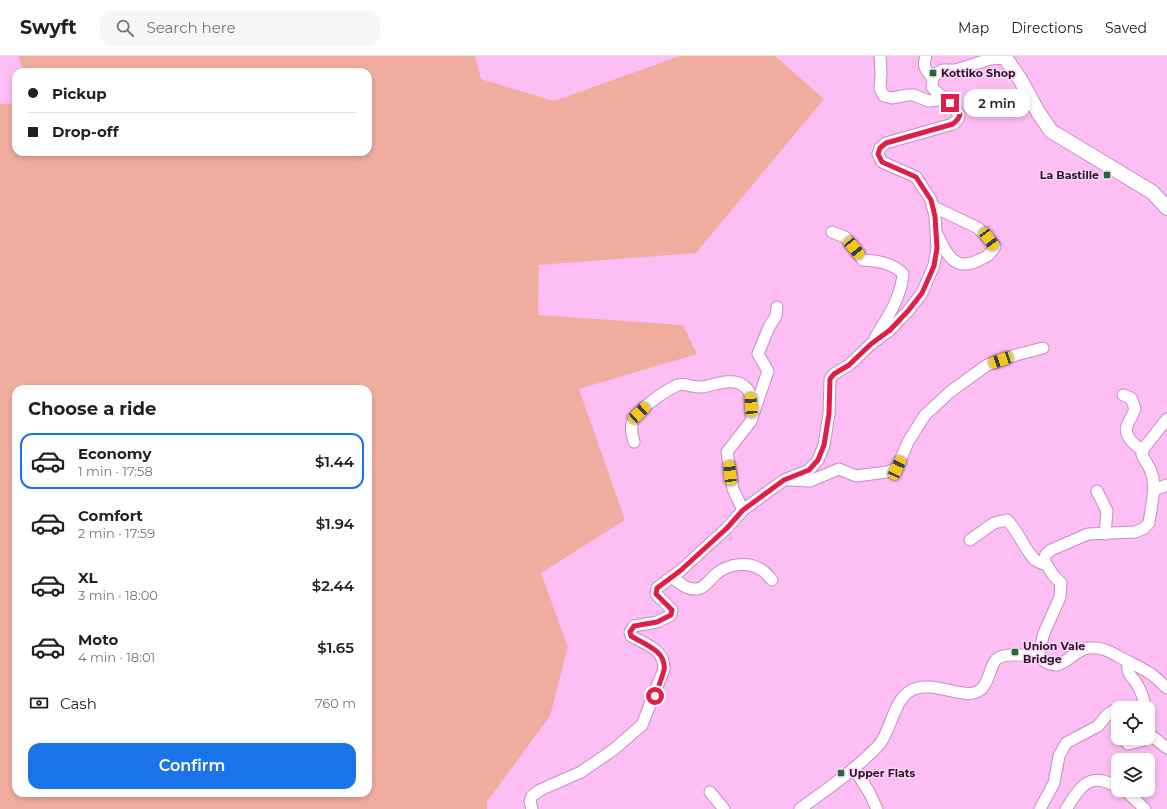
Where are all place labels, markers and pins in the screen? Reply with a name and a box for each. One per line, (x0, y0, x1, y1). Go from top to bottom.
place label: Kottiko Shop (941, 66, 1016, 80)
marker: Kottiko Shop (928, 68, 938, 78)
place label: La Bastille (1040, 168, 1099, 182)
marker: La Bastille (1102, 170, 1112, 180)
place label: Union Vale Bridge (1023, 639, 1085, 666)
marker: Union Vale Bridge (1010, 647, 1020, 657)
place label: Upper Flats (849, 766, 916, 780)
marker: Upper Flats (836, 768, 846, 778)

